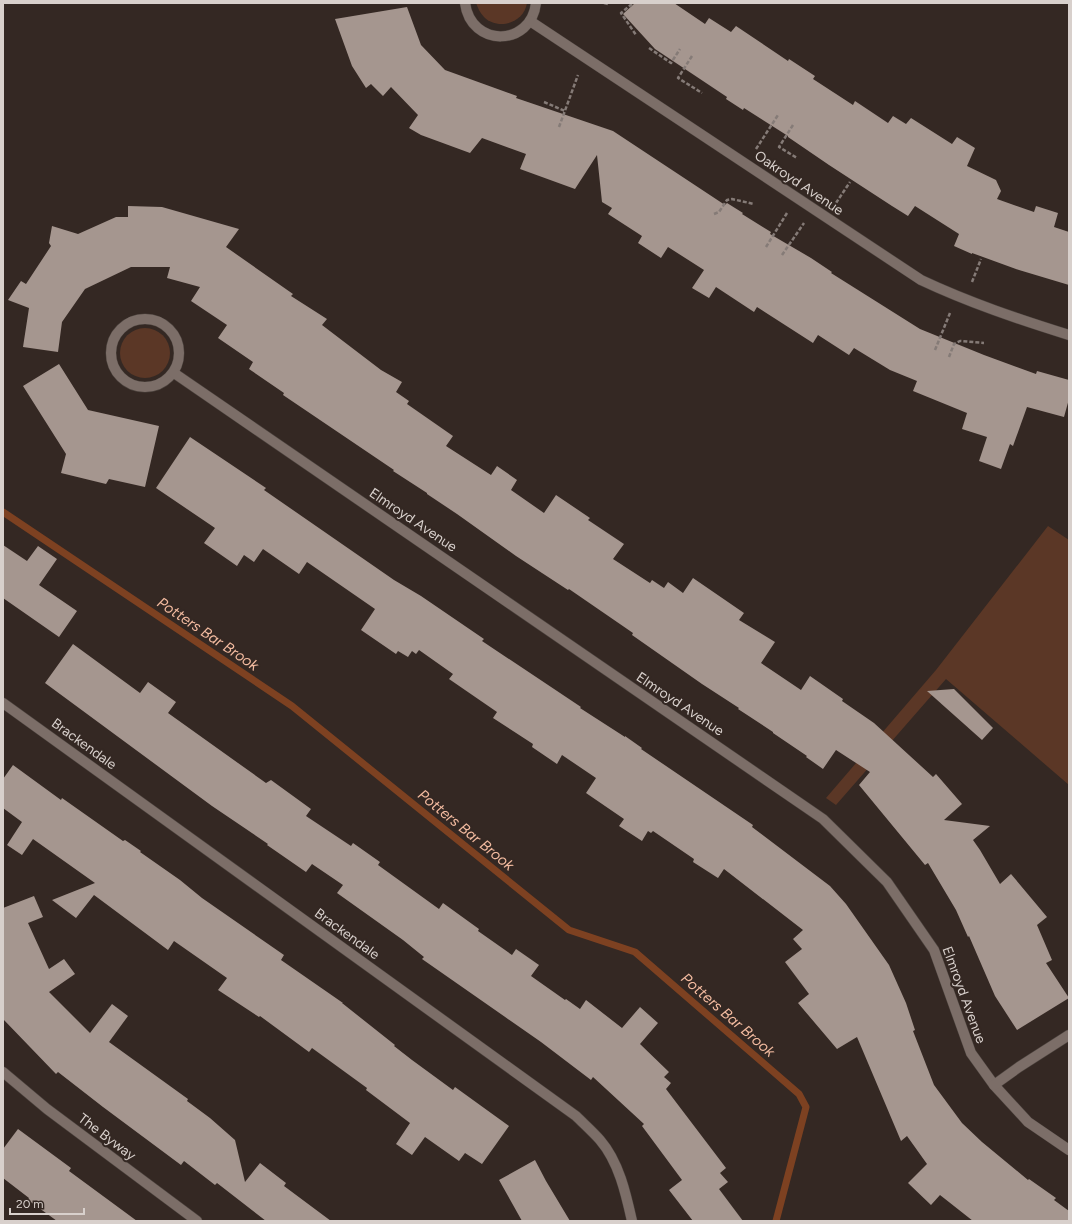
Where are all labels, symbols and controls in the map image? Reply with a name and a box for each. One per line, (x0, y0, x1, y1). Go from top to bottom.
street label: Oakroyd Avenue (751, 147, 847, 219)
street label: Elmroyd Avenue (366, 484, 460, 556)
water label: Potters Bar Brook (154, 593, 263, 675)
street label: Elmroyd Avenue (633, 668, 727, 740)
street label: Brackendale (48, 715, 120, 773)
water label: Potters Bar Brook (414, 786, 518, 875)
street label: Brackendale (311, 905, 383, 963)
street label: Elmroyd Avenue (939, 944, 990, 1046)
water label: Potters Bar Brook (677, 969, 779, 1061)
street label: The Byway (75, 1110, 140, 1165)
scale bar (10, 1190, 84, 1216)
text: 20 m (16, 1197, 44, 1211)

